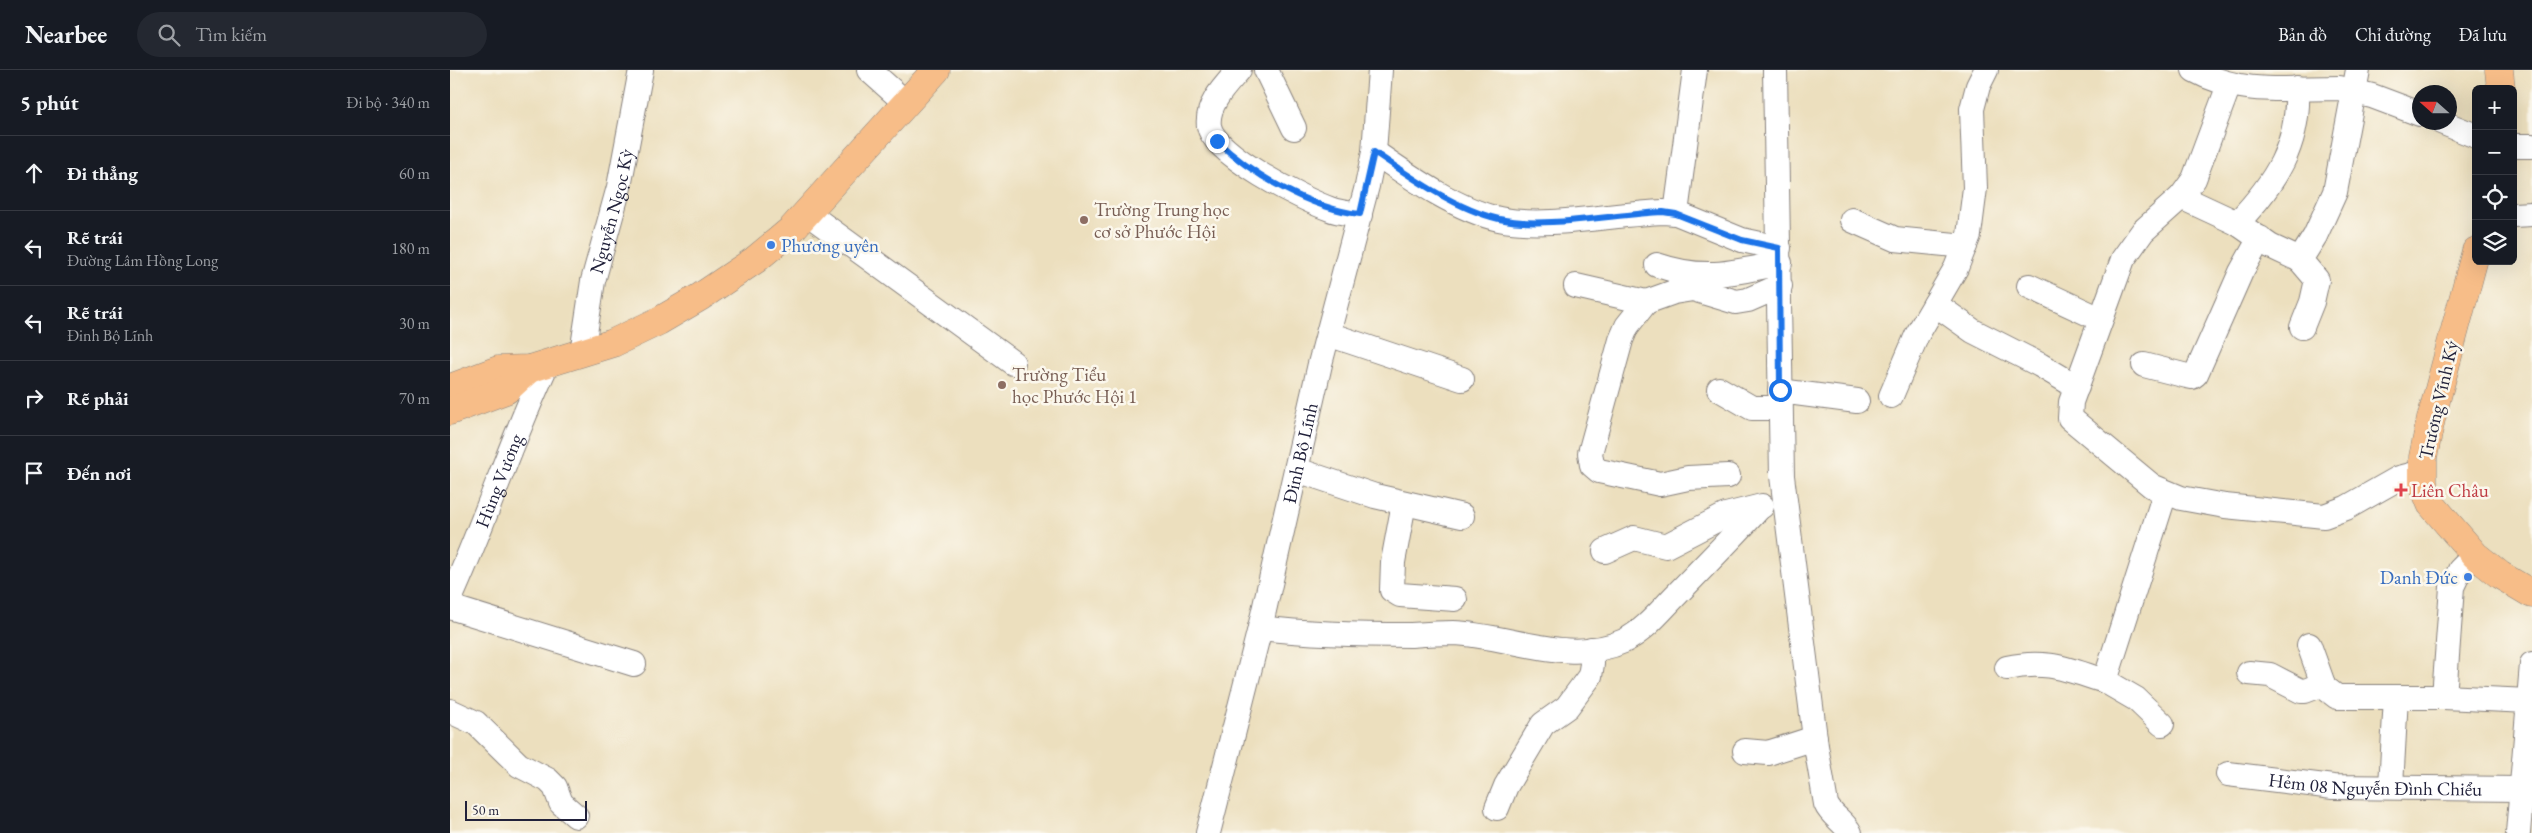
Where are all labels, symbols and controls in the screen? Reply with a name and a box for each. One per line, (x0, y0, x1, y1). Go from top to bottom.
search box (137, 12, 487, 57)
text: Nearbee (25, 19, 107, 50)
icon: search (155, 21, 183, 49)
text: Tìm kiếm (195, 22, 267, 47)
text: Bản đồ (2278, 23, 2327, 46)
text: Chỉ đường (2355, 23, 2431, 46)
text: Đã lưu (2459, 23, 2507, 46)
north arrow (2412, 85, 2457, 130)
map controls (2472, 85, 2517, 265)
button: + (2472, 85, 2517, 130)
text: 5 phút (20, 89, 79, 116)
text: Đi bộ · 340 m (346, 92, 430, 113)
route end (1206, 130, 1229, 153)
button: − (2472, 130, 2517, 175)
street label: Nguyễn Ngọc Kỳ (584, 146, 639, 277)
icon: ahead (20, 159, 48, 187)
text: Đi thẳng (67, 161, 138, 186)
text: 60 m (399, 163, 430, 184)
button: locate (2472, 175, 2517, 220)
place label: Trường Trung học cơ sở Phước Hội (1094, 197, 1230, 244)
marker: Trường Trung học cơ sở Phước Hội (1078, 214, 1090, 226)
button: layers (2472, 220, 2517, 265)
text: Rẽ trái (67, 225, 123, 250)
place label: Phương uyên (781, 233, 879, 258)
icon: left (20, 234, 48, 262)
text: 180 m (391, 238, 430, 259)
marker: Phương uyên (765, 239, 777, 251)
text: Đường Lâm Hồng Long (67, 250, 218, 271)
text: Rẽ trái (67, 300, 123, 325)
icon: left (20, 309, 48, 337)
text: 30 m (399, 313, 430, 334)
text: Đinh Bộ Lĩnh (67, 325, 153, 346)
street label: Trương Vĩnh Ký (2413, 337, 2464, 462)
place label: Trường Tiểu học Phước Hội 1 (1012, 362, 1137, 409)
marker: Trường Tiểu học Phước Hội 1 (996, 379, 1008, 391)
route start (1769, 379, 1792, 402)
icon: right (20, 384, 48, 412)
text: Rẽ phải (67, 386, 129, 411)
text: 70 m (399, 388, 430, 409)
street label: Đinh Bộ Lĩnh (1277, 400, 1324, 506)
street label: Hùng Vương (469, 429, 529, 531)
icon: arrive (20, 459, 48, 487)
text: Đến nơi (67, 461, 131, 486)
place label: Liên Châu (2411, 478, 2489, 503)
marker: Liên Châu (2395, 484, 2407, 496)
place label: Danh Đức (2380, 565, 2458, 590)
marker: Danh Đức (2462, 571, 2474, 583)
street label: Hẻm 08 Nguyễn Đình Chiểu (2267, 767, 2482, 802)
scale bar (465, 798, 588, 821)
text: 50 m (472, 801, 499, 819)

